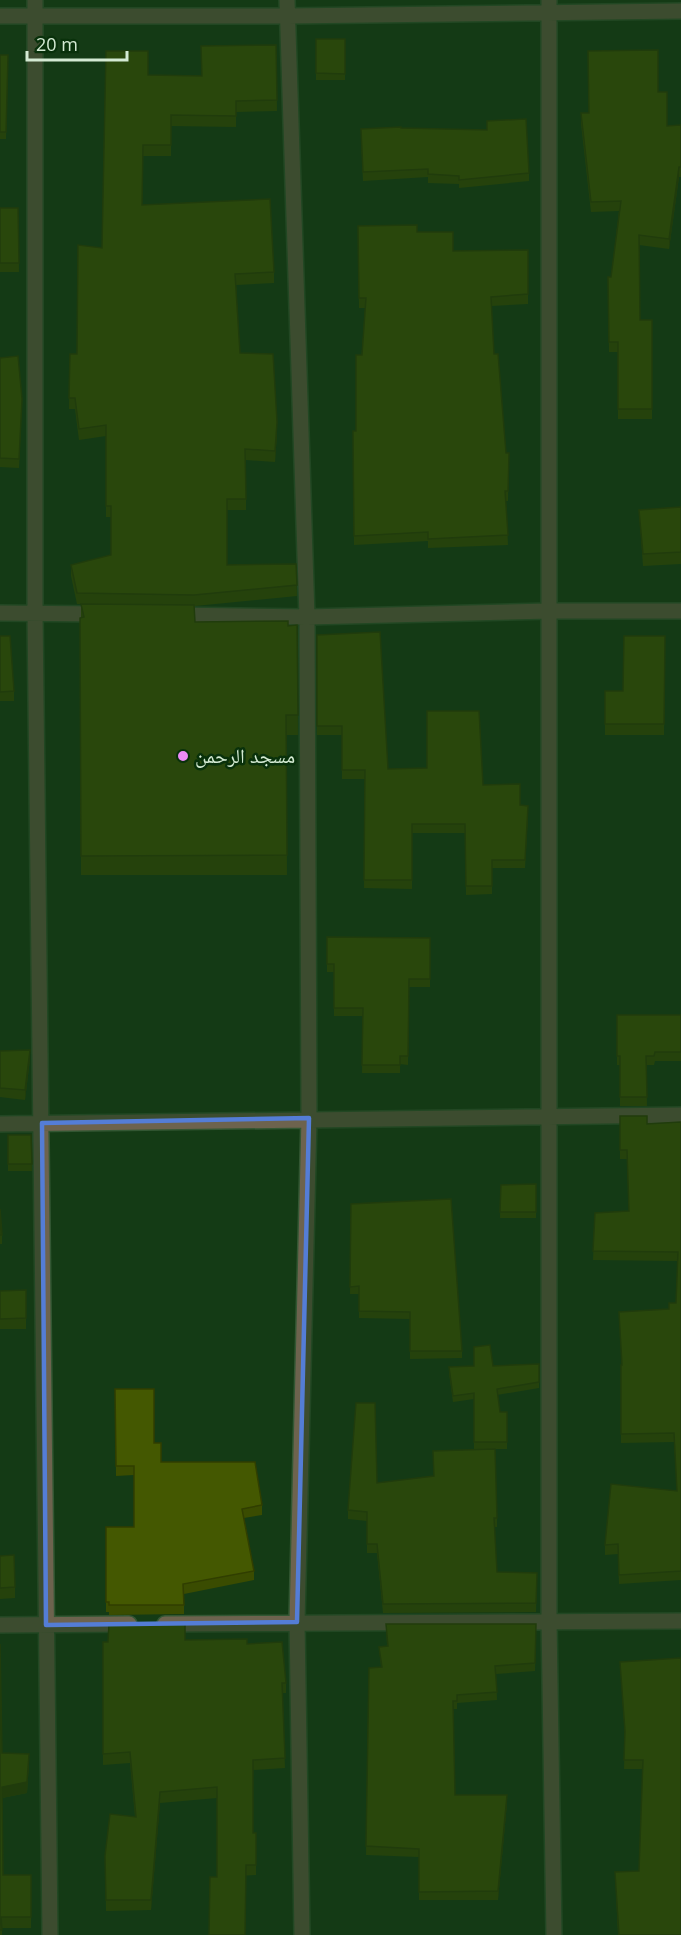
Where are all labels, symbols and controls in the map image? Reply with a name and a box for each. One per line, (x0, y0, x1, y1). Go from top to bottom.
scale bar (27, 24, 128, 62)
text: 20 m (36, 32, 78, 56)
place label: مسجد الرحمن (195, 742, 295, 769)
marker: مسجد الرحمن (176, 749, 190, 763)

